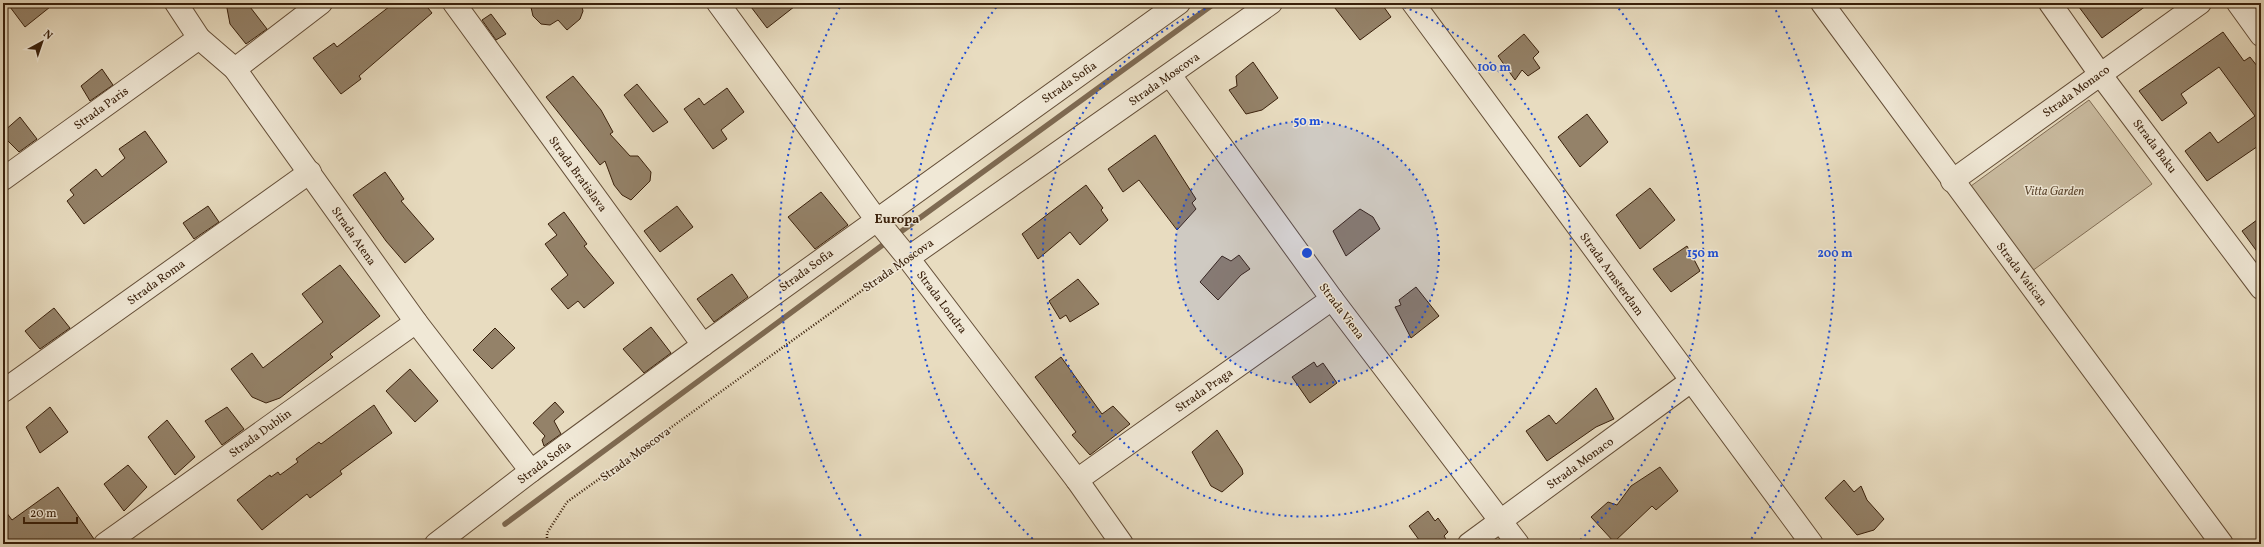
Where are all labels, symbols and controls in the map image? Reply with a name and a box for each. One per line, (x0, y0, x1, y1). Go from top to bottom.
north arrow (22, 22, 62, 62)
text: N (40, 27, 55, 44)
street label: Strada Moscova (1126, 49, 1203, 110)
street label: Strada Sofia (1039, 58, 1100, 108)
text: 100 m (1477, 60, 1511, 76)
street label: Strada Monaco (2040, 62, 2113, 122)
street label: Strada Paris (71, 84, 132, 134)
text: 50 m (1293, 114, 1321, 130)
street label: Strada Baku (2129, 116, 2180, 177)
street label: Strada Bratislava (544, 134, 610, 216)
park label: Vitta Garden (2024, 184, 2084, 200)
street label: Strada Atena (327, 204, 379, 269)
district label: Europa (875, 211, 919, 229)
street label: Strada Amsterdam (1576, 230, 1647, 320)
street label: Strada Moscova (860, 235, 937, 296)
street label: Strada Vatican (1992, 239, 2050, 310)
street label: Strada Sofia (776, 246, 837, 296)
centre of rings (1300, 246, 1314, 260)
text: 150 m (1687, 246, 1719, 262)
text: 200 m (1817, 246, 1853, 262)
street label: Strada Roma (124, 256, 189, 309)
street label: Strada Londra (912, 268, 970, 337)
street label: Strada Viena (1315, 280, 1368, 343)
street label: Strada Praga (1173, 365, 1237, 417)
street label: Strada Dublin (226, 406, 295, 462)
street label: Strada Moscova (597, 424, 674, 486)
street label: Strada Monaco (1544, 434, 1617, 494)
street label: Strada Sofia (514, 437, 575, 488)
scale bar (24, 499, 77, 525)
text: 20 m (30, 506, 57, 522)

